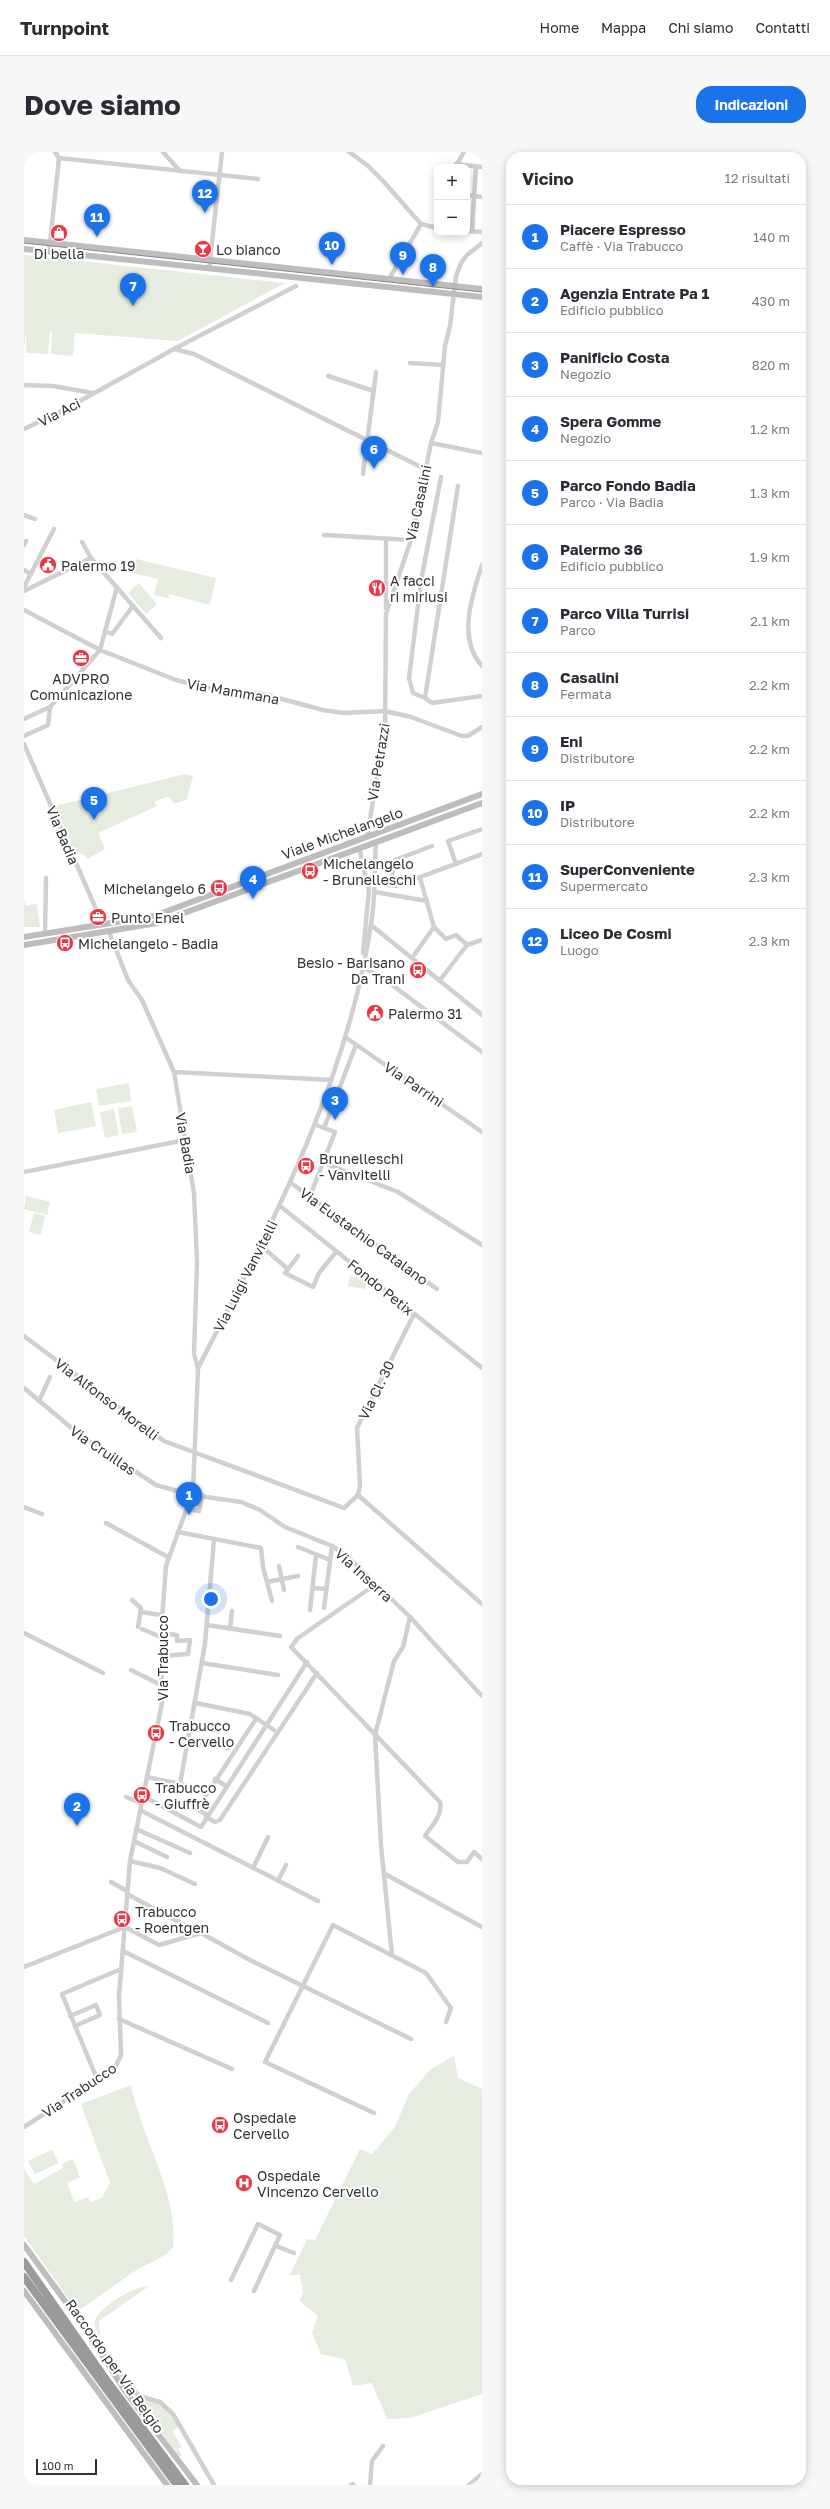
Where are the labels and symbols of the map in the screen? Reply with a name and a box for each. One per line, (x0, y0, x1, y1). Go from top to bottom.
pin: 12 (192, 180, 218, 213)
pin: 11 (84, 204, 110, 237)
shop icon: Di bella (49, 223, 69, 243)
pin: 10 (319, 232, 345, 265)
bar icon: Lo bianco (193, 239, 213, 259)
place label: Lo bianco (216, 241, 281, 258)
pin: 9 (390, 242, 416, 275)
place label: Di bella (34, 245, 84, 262)
pin: 8 (420, 254, 446, 287)
pin: 7 (120, 273, 146, 306)
street label: Via Aci (35, 394, 83, 430)
pin: 6 (361, 436, 387, 469)
street label: Via Casalini (402, 463, 434, 543)
public building icon: Palermo 19 (38, 555, 58, 575)
place label: Palermo 19 (61, 557, 135, 574)
place label: A facci ri miriusi (390, 572, 448, 605)
restaurant icon: A facci ri miriusi (367, 578, 387, 598)
office icon: ADVPRO Comunicazione (71, 648, 91, 668)
place label: ADVPRO Comunicazione (30, 670, 132, 703)
street label: Via Mammana (185, 674, 281, 708)
street label: Via Petrazzi (363, 722, 393, 802)
pin: 5 (81, 787, 107, 820)
street label: Via Badia (43, 803, 83, 867)
street label: Viale Michelangelo (279, 803, 405, 863)
place label: Michelangelo - Brunelleschi (323, 855, 416, 888)
bus stop icon: Michelangelo - Brunelleschi (300, 861, 320, 881)
pin: 4 (240, 866, 266, 899)
bus stop icon: Michelangelo 6 (209, 878, 229, 898)
place label: Michelangelo 6 (103, 880, 206, 897)
office icon: Punto Enel (88, 907, 108, 927)
place label: Punto Enel (111, 909, 184, 926)
bus stop icon: Michelangelo - Badia (55, 933, 75, 953)
place label: Michelangelo - Badia (78, 935, 219, 952)
place label: Besio - Barisano Da Trani (297, 954, 405, 987)
bus stop icon: Besio - Barisano Da Trani (408, 960, 428, 980)
public building icon: Palermo 31 (365, 1003, 385, 1023)
place label: Palermo 31 (388, 1005, 462, 1022)
street label: Via Parrini (381, 1058, 447, 1110)
pin: 3 (322, 1087, 348, 1120)
street label: Via Badia (172, 1111, 200, 1175)
place label: Brunelleschi - Vanvitelli (319, 1150, 403, 1183)
bus stop icon: Brunelleschi - Vanvitelli (296, 1156, 316, 1176)
street label: Via Eustachio Catalano (296, 1184, 432, 1288)
street label: Via Luigi Vanvitelli (209, 1217, 281, 1335)
street label: Fondo Petix (345, 1255, 418, 1319)
street label: Via Alfonso Morelli (52, 1354, 162, 1444)
street label: Via Cl. 30 (354, 1358, 398, 1422)
street label: Via Cruillas (67, 1422, 139, 1478)
pin: 1 (176, 1482, 202, 1515)
street label: Via Inserra (332, 1545, 396, 1605)
your location (201, 1589, 221, 1609)
street label: Via Trabucco (154, 1615, 171, 1701)
place label: Trabucco - Cervello (169, 1717, 234, 1750)
bus stop icon: Trabucco - Cervello (146, 1723, 166, 1743)
place label: Trabucco - Giuffrè (155, 1779, 216, 1812)
bus stop icon: Trabucco - Giuffrè (132, 1785, 152, 1805)
pin: 2 (64, 1793, 90, 1826)
place label: Trabucco - Roentgen (135, 1903, 209, 1936)
bus stop icon: Trabucco - Roentgen (112, 1909, 132, 1929)
street label: Via Trabucco (39, 2059, 119, 2121)
place label: Ospedale Cervello (233, 2109, 297, 2142)
bus stop icon: Ospedale Cervello (210, 2115, 230, 2135)
place label: Ospedale Vincenzo Cervello (257, 2167, 379, 2200)
hospital icon: Ospedale Vincenzo Cervello (234, 2173, 254, 2193)
street label: Raccordo per Via Belgio (62, 2296, 168, 2436)
scale bar (36, 2457, 97, 2476)

